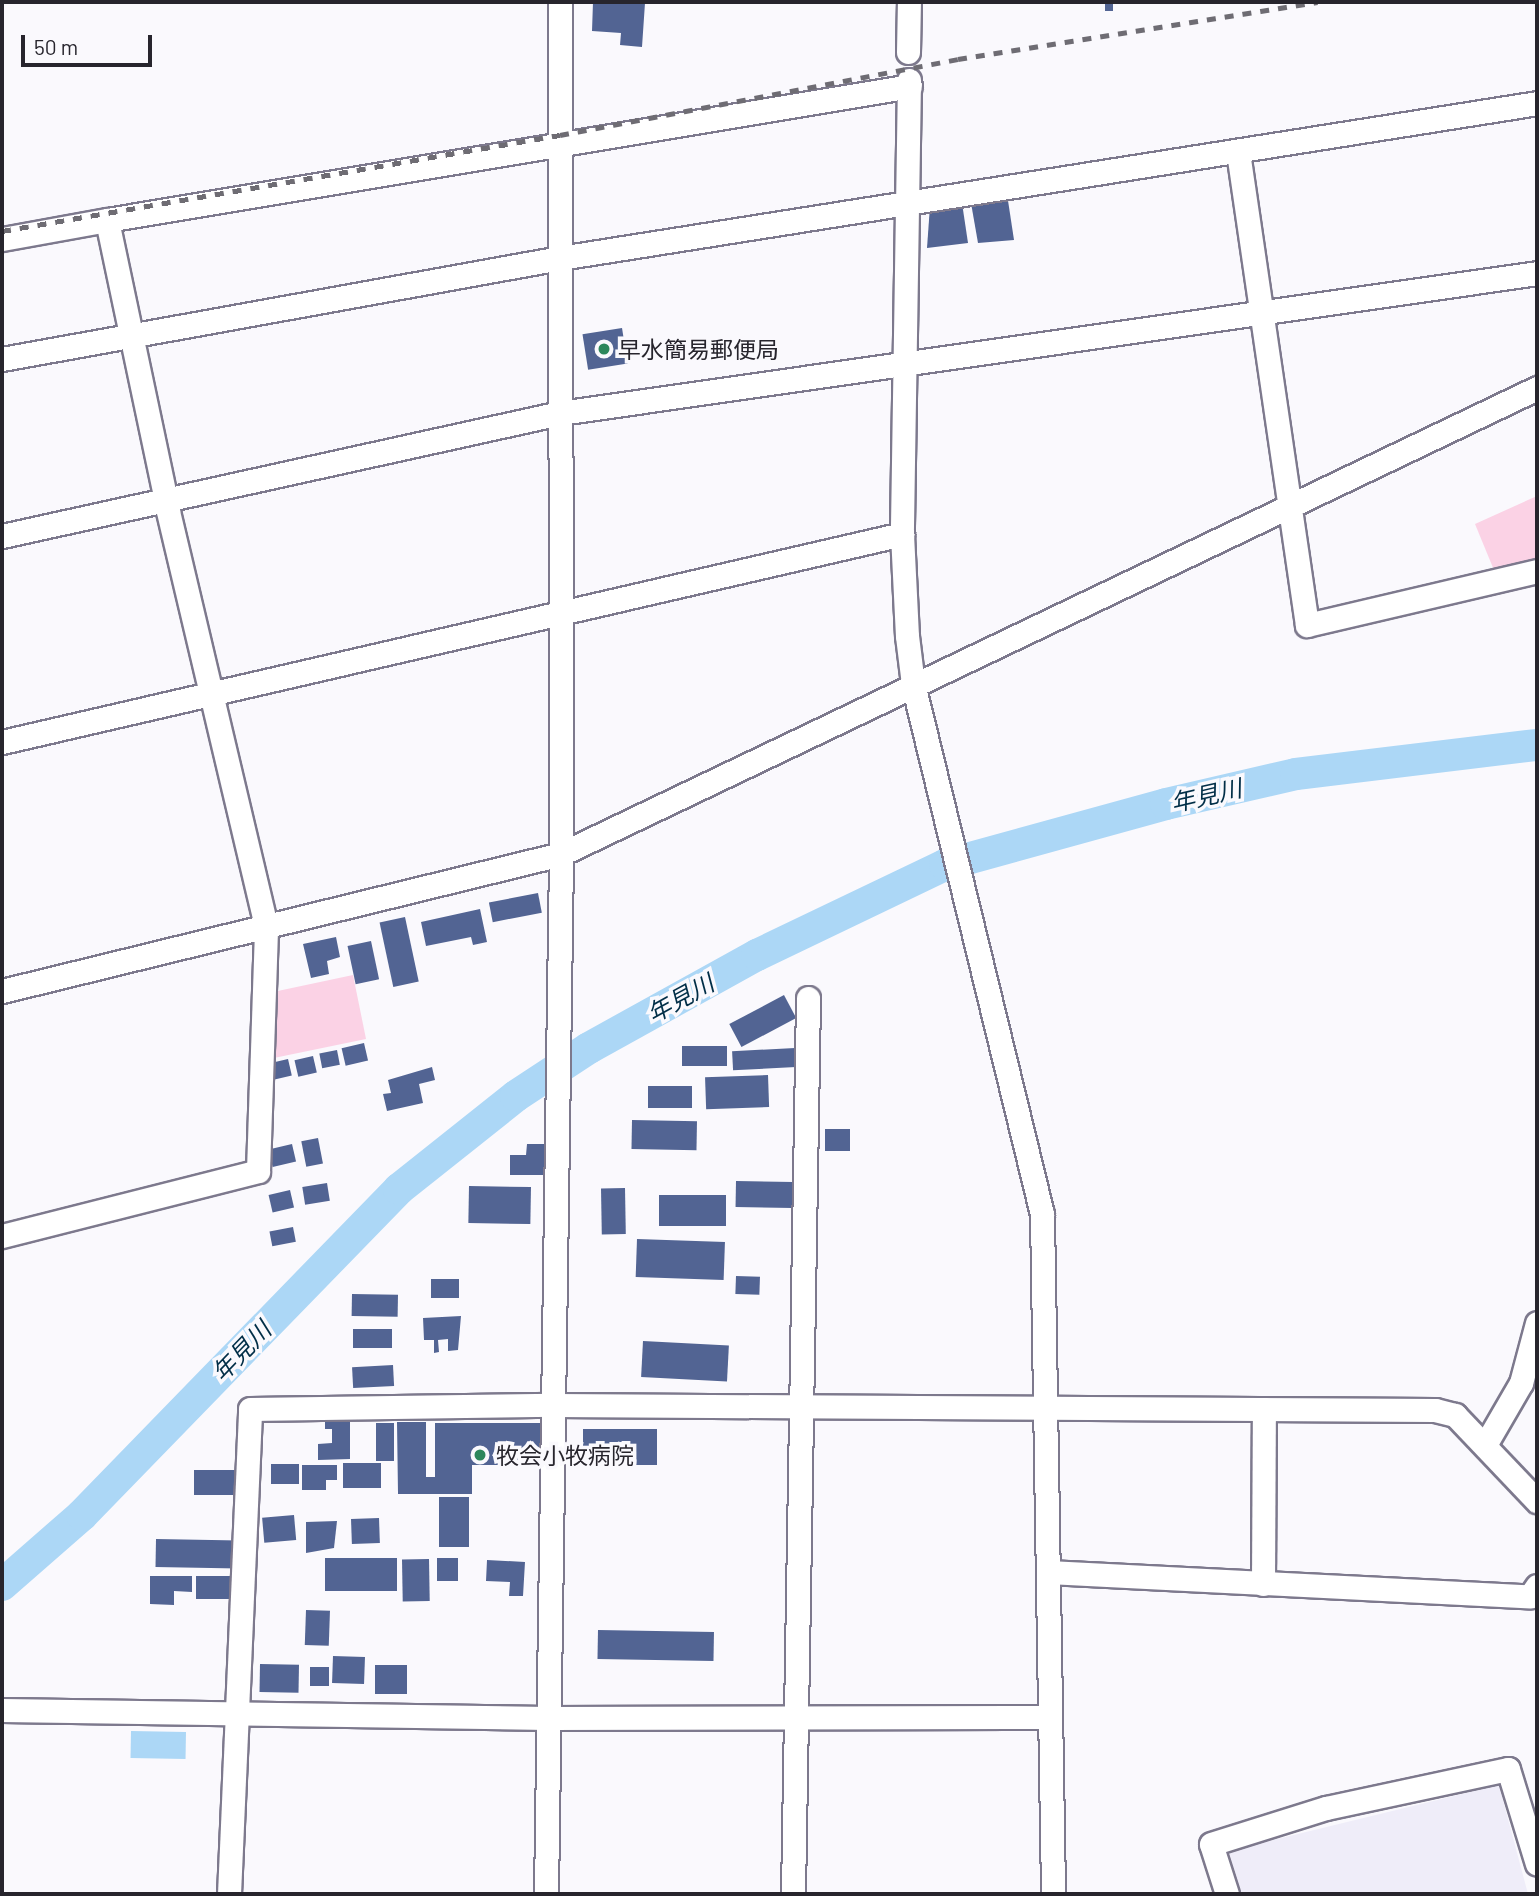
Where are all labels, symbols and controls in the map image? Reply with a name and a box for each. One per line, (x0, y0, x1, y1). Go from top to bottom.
scale bar (24, 21, 156, 65)
text: 50 m (34, 34, 78, 59)
place label: 早水簡易郵便局 (618, 335, 779, 363)
marker: 早水簡易郵便局 (596, 341, 612, 357)
water label: 年見川 (1168, 773, 1244, 817)
water label: 年見川 (642, 968, 718, 1028)
water label: 年見川 (206, 1315, 276, 1387)
place label: 牧会小牧病院 (496, 1441, 634, 1469)
marker: 牧会小牧病院 (470, 1445, 490, 1465)

